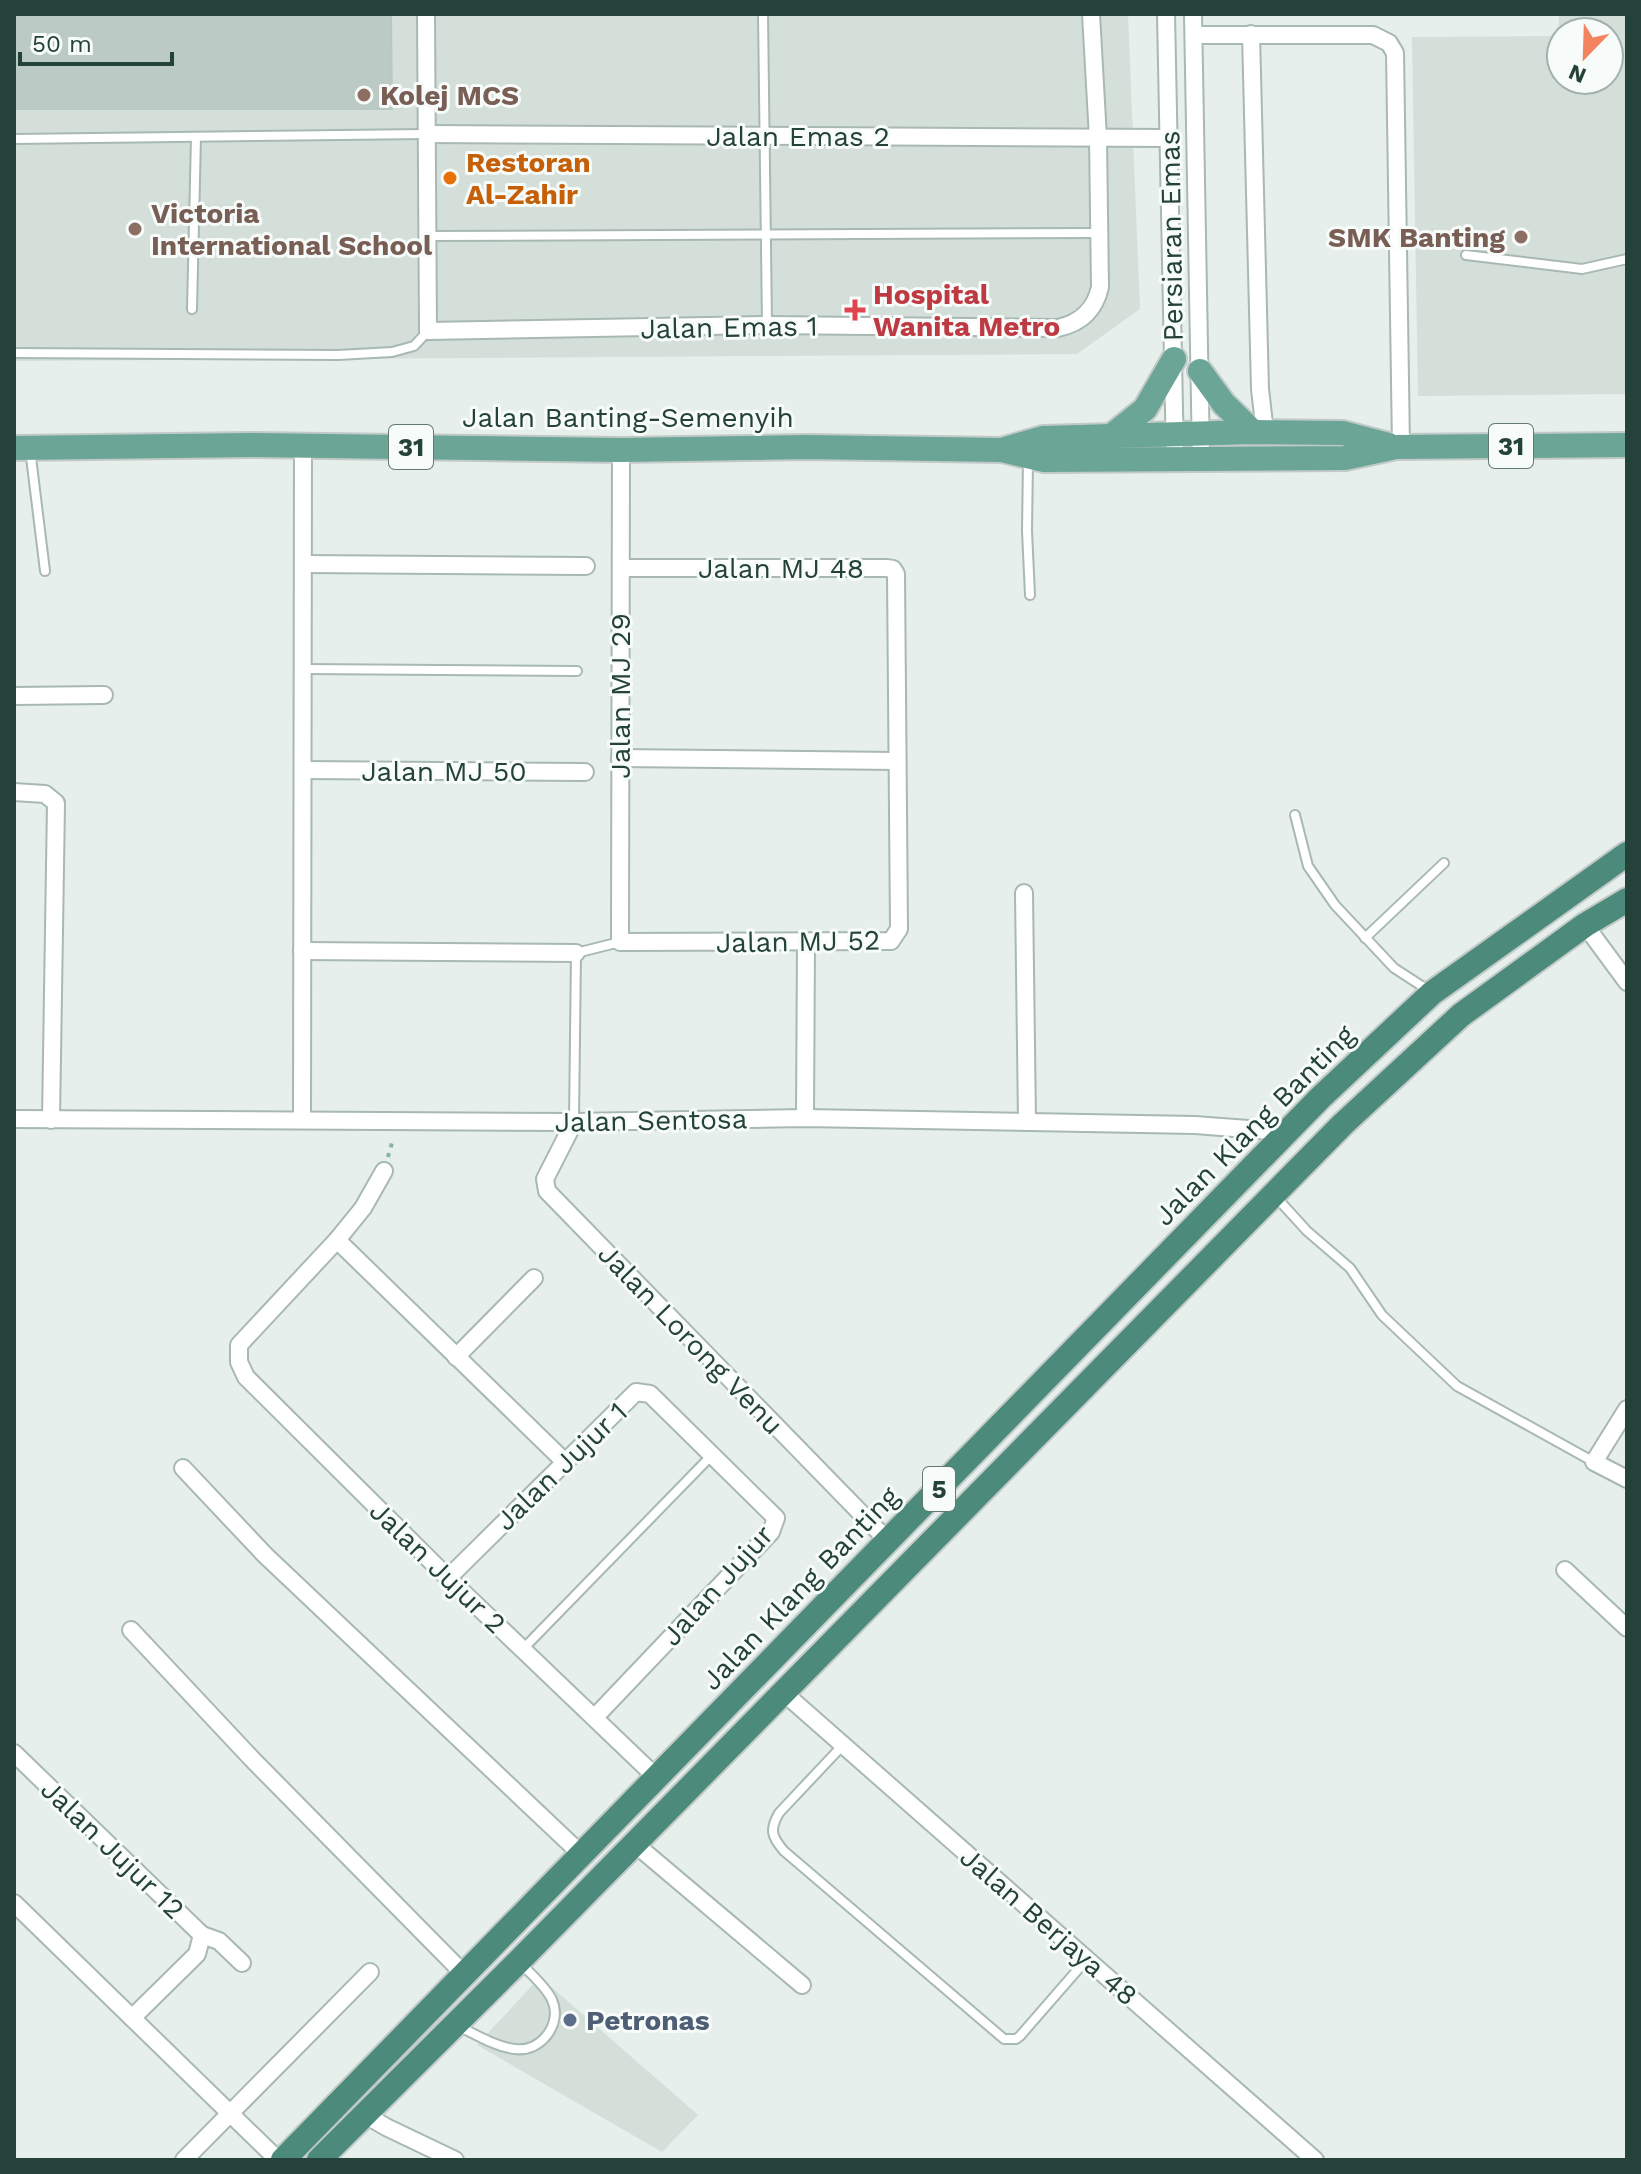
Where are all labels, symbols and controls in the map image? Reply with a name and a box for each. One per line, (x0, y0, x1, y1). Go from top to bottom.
scale bar (20, 16, 172, 66)
north arrow (1545, 16, 1625, 96)
text: 50 m (32, 30, 92, 58)
text: N (1565, 59, 1590, 89)
place label: Kolej MCS (380, 79, 519, 112)
marker: Kolej MCS (355, 86, 373, 104)
street label: Jalan Emas 2 (706, 120, 890, 153)
street label: Persiaran Emas (1153, 130, 1190, 342)
place label: Restoran Al-Zahir (466, 146, 591, 211)
marker: Restoran Al-Zahir (441, 169, 459, 187)
place label: Victoria International School (151, 197, 433, 262)
marker: Victoria International School (126, 220, 144, 238)
place label: SMK Banting (1328, 221, 1505, 254)
marker: SMK Banting (1512, 228, 1530, 246)
place label: Hospital Wanita Metro (873, 278, 1060, 343)
marker: Hospital Wanita Metro (844, 299, 866, 321)
street label: Jalan Emas 1 (640, 309, 818, 346)
street label: Jalan Banting-Semenyih (462, 401, 794, 434)
road number: 31 (1489, 424, 1533, 468)
road number: 31 (389, 425, 433, 469)
street label: Jalan MJ 48 (698, 552, 864, 585)
street label: Jalan MJ 29 (604, 613, 637, 779)
street label: Jalan MJ 50 (361, 755, 527, 788)
street label: Jalan MJ 52 (716, 924, 880, 959)
street label: Jalan Klang Banting (1147, 1018, 1361, 1232)
street label: Jalan Sentosa (554, 1102, 748, 1139)
street label: Jalan Lorong Venu (591, 1237, 790, 1441)
street label: Jalan Jujur 1 (489, 1395, 634, 1537)
road number: 5 (923, 1467, 955, 1511)
street label: Jalan Klang Banting (695, 1480, 906, 1697)
street label: Jalan Jujur 2 (363, 1494, 512, 1640)
street label: Jalan Jujur (655, 1518, 780, 1652)
street label: Jalan Jujur 12 (34, 1773, 191, 1926)
street label: Jalan Berjaya 48 (953, 1840, 1144, 2012)
place label: Petronas (586, 2004, 710, 2037)
marker: Petronas (561, 2011, 579, 2029)

